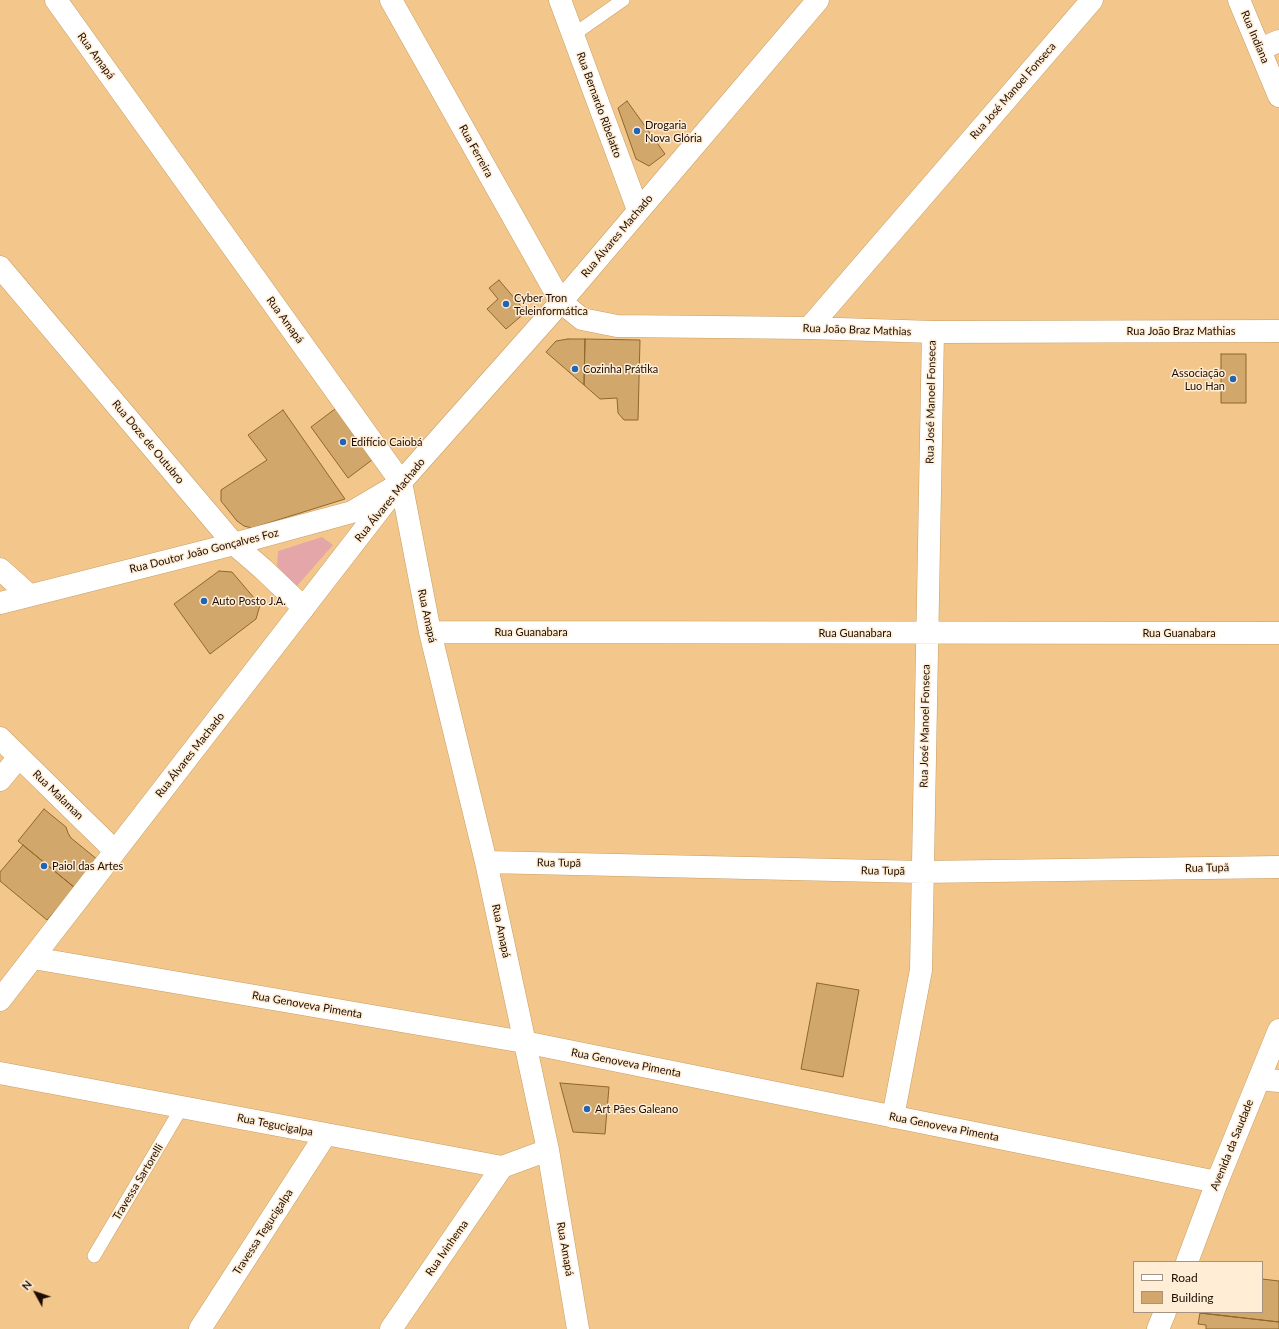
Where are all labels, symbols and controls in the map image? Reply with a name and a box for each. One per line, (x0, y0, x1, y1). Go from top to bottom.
street label: Rua Indiana (1238, 9, 1272, 65)
street label: Rua Amapá (75, 30, 117, 82)
street label: Rua José Manoel Fonseca (967, 40, 1059, 142)
street label: Rua Bernardo Ribelatto (574, 50, 624, 160)
place label: Drogaria Nova Glória (645, 118, 702, 144)
street label: Rua Ferreira (456, 122, 496, 180)
marker: Drogaria Nova Glória (632, 126, 642, 136)
street label: Rua Álvares Machado (578, 192, 656, 280)
place label: Cyber Tron Teleinformática (514, 291, 588, 317)
street label: Rua Amapá (264, 294, 306, 346)
marker: Cyber Tron Teleinformática (501, 299, 511, 309)
street label: Rua João Braz Mathias (802, 322, 912, 338)
street label: Rua João Braz Mathias (1127, 324, 1235, 338)
street label: Rua José Manoel Fonseca (923, 340, 939, 464)
place label: Cozinha Prátika (583, 362, 658, 376)
marker: Cozinha Prátika (570, 364, 580, 374)
place label: Associação Luo Han (1171, 366, 1225, 392)
marker: Associação Luo Han (1228, 374, 1238, 384)
street label: Rua Doze de Outubro (109, 398, 187, 486)
place label: Edifício Caiobá (351, 435, 422, 449)
marker: Edifício Caiobá (338, 437, 348, 447)
street label: Rua Álvares Machado (352, 455, 428, 545)
street label: Rua Doutor João Gonçalves Foz (128, 526, 280, 576)
street label: Rua Amapá (415, 588, 439, 644)
place label: Auto Posto J.A. (212, 594, 286, 608)
marker: Auto Posto J.A. (199, 596, 209, 606)
street label: Rua Guanabara (494, 625, 568, 639)
street label: Rua Guanabara (818, 626, 892, 640)
street label: Rua Guanabara (1142, 626, 1216, 640)
street label: Rua José Manoel Fonseca (917, 664, 933, 788)
street label: Rua Álvares Machado (153, 710, 227, 800)
street label: Rua Malaman (30, 768, 86, 822)
street label: Rua Tupã (537, 856, 581, 870)
place label: Paiol das Artes (52, 859, 123, 873)
marker: Paiol das Artes (39, 861, 49, 871)
street label: Rua Tupã (1185, 861, 1229, 875)
street label: Rua Tupã (861, 864, 905, 878)
street label: Rua Amapá (489, 903, 513, 959)
street label: Rua Genoveva Pimenta (251, 989, 363, 1021)
street label: Rua Genoveva Pimenta (570, 1046, 682, 1080)
street label: Avenida da Saudade (1208, 1098, 1256, 1192)
place label: Art Pães Galeano (595, 1102, 678, 1116)
marker: Art Pães Galeano (582, 1104, 592, 1114)
street label: Rua Genoveva Pimenta (888, 1110, 1000, 1144)
street label: Rua Tegucigalpa (236, 1111, 314, 1139)
street label: Travessa Sartorelli (110, 1141, 166, 1223)
street label: Travessa Tegucigalpa (230, 1187, 296, 1277)
street label: Rua Ivinhema (423, 1218, 471, 1278)
street label: Rua Amapá (554, 1221, 576, 1277)
legend (1133, 1261, 1263, 1313)
text: Road (1171, 1270, 1198, 1285)
north arrow (16, 1273, 56, 1313)
text: N (19, 1278, 34, 1292)
text: Building (1171, 1290, 1214, 1305)

